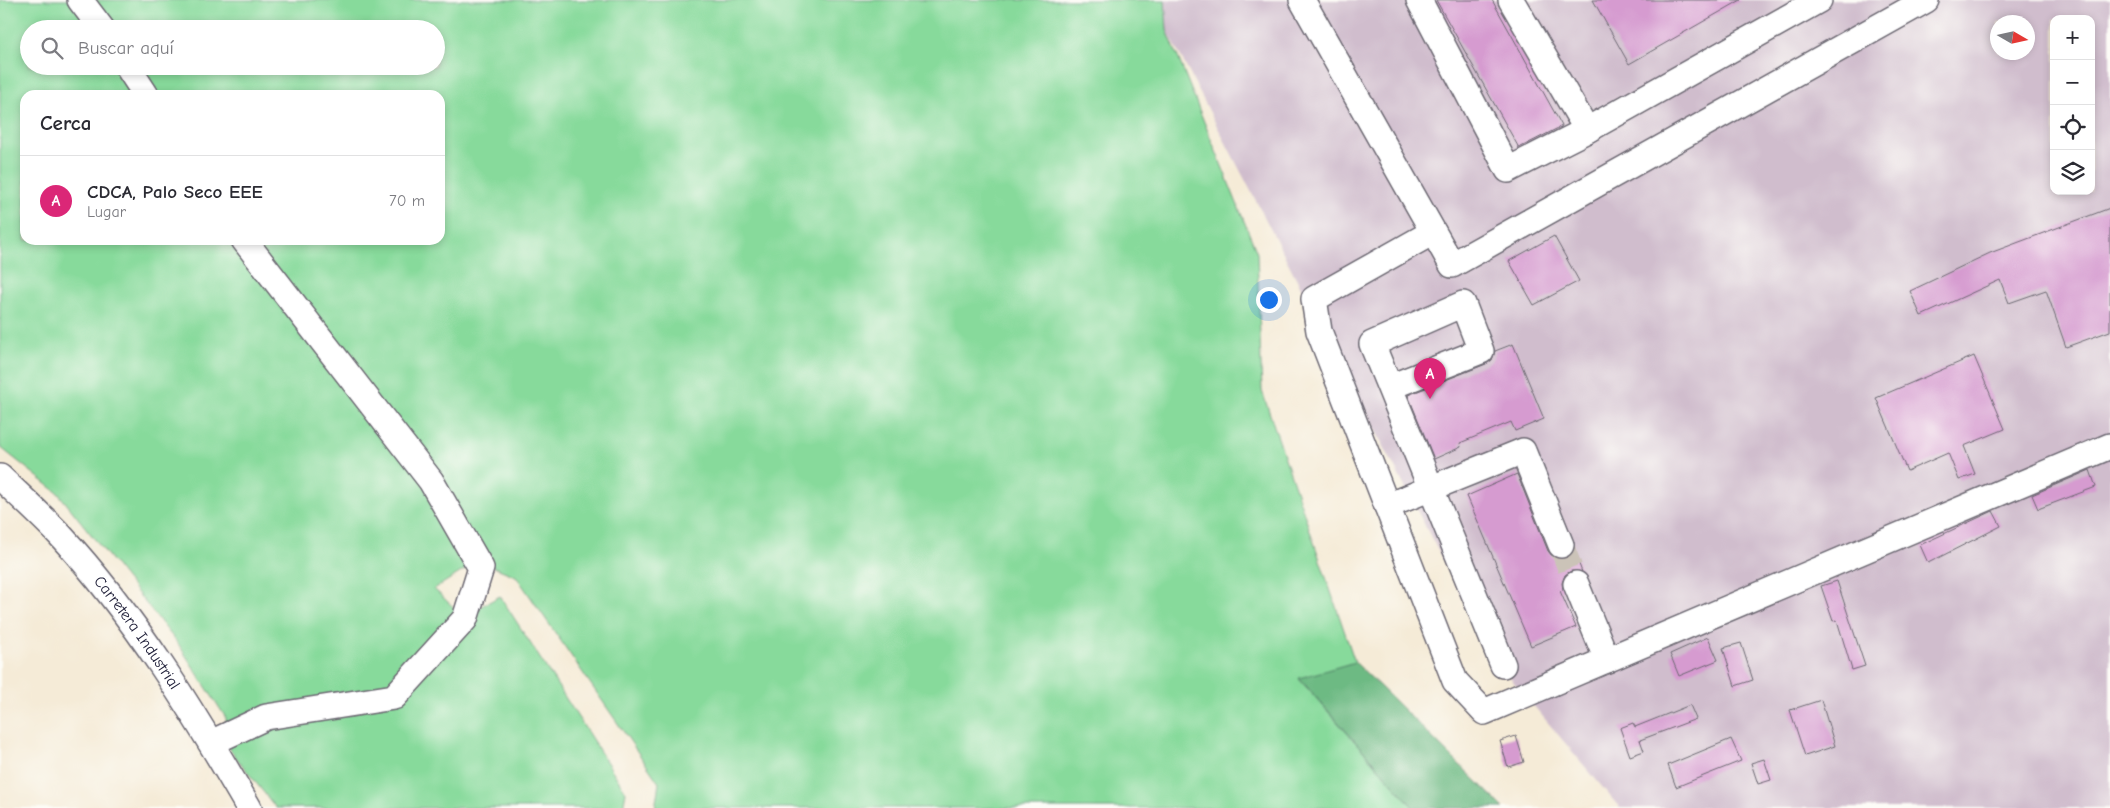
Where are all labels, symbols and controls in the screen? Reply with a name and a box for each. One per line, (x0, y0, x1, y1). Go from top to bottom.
north arrow (1990, 15, 2035, 60)
map controls (2050, 15, 2095, 195)
button: + (2050, 15, 2095, 60)
search box (20, 20, 445, 75)
icon: search (38, 34, 66, 62)
text: Buscar aquí (78, 37, 174, 59)
button: − (2050, 60, 2095, 105)
button: locate (2050, 105, 2095, 150)
text: Cerca (40, 111, 91, 135)
button: layers (2050, 150, 2095, 195)
text: CDCA, Palo Seco EEE (87, 181, 263, 203)
text: A (52, 192, 60, 210)
text: 70 m (389, 192, 425, 210)
text: Lugar (87, 203, 126, 221)
your location (1256, 287, 1282, 313)
pin: A (1414, 358, 1446, 399)
street label: Carretera Industrial (90, 572, 184, 693)

